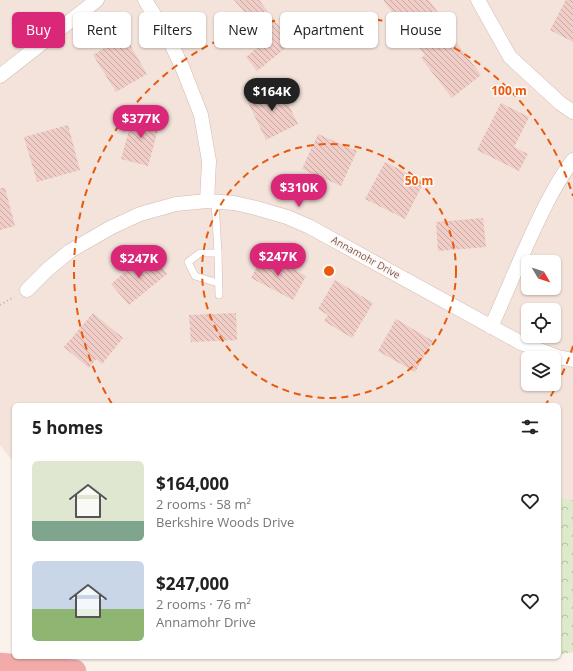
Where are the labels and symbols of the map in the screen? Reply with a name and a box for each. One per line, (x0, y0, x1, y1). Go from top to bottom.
pin: $164K (244, 78, 300, 112)
text: 100 m (491, 82, 527, 99)
pin: $377K (113, 105, 169, 139)
text: 50 m (405, 172, 433, 189)
pin: $310K (271, 174, 327, 208)
street label: Annamohr Drive (329, 232, 403, 282)
pin: $247K (250, 243, 306, 277)
pin: $247K (111, 245, 167, 279)
north arrow (521, 255, 561, 295)
centre of rings (322, 264, 336, 278)

